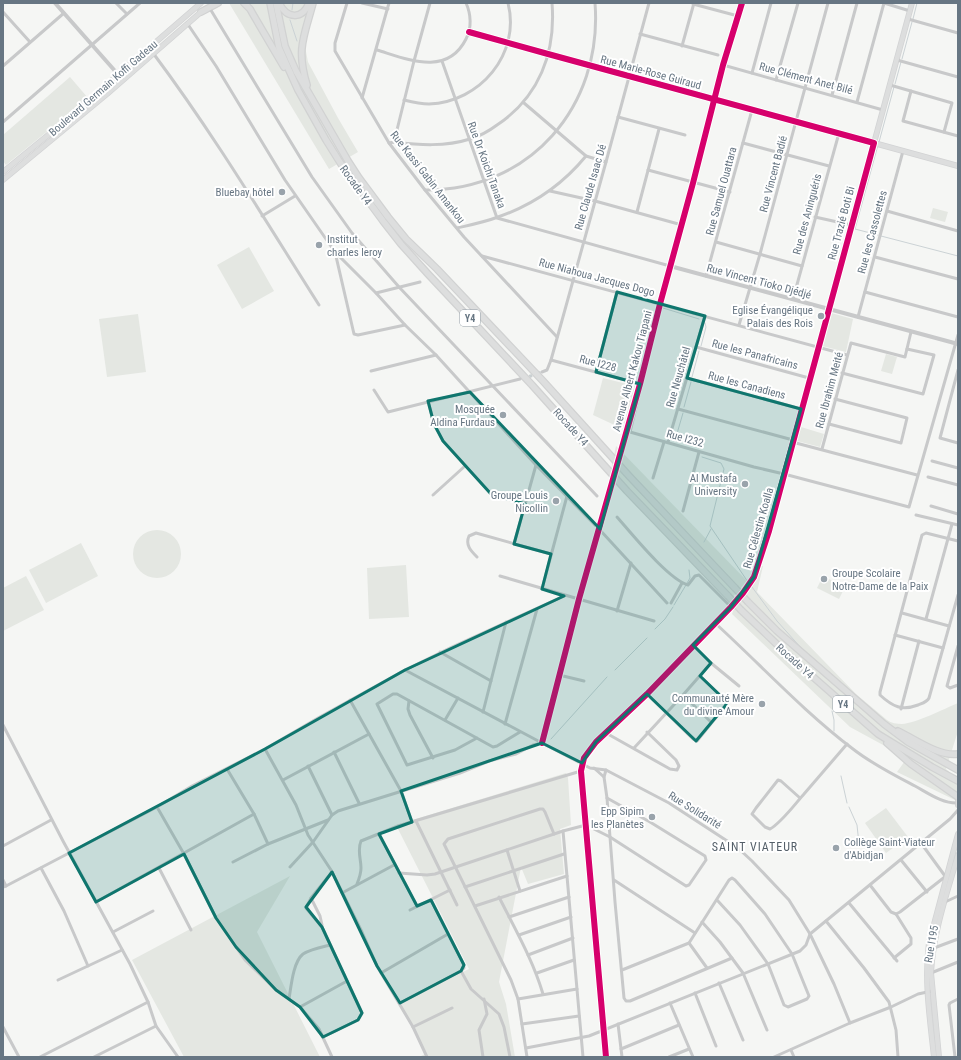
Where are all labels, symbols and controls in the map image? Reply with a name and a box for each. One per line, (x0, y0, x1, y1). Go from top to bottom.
street label: Boulevard Germain Koffi Gadeau (46, 38, 160, 139)
street label: Rue Marie-Rose Guiraud (599, 53, 703, 92)
street label: Rue Clément Anet Bilé (758, 60, 854, 97)
street label: Rue Dr Koichi Tanaka (465, 120, 508, 210)
street label: Rue Kassi Gabin Amankou (387, 128, 468, 226)
street label: Rue Vincent Badié (757, 134, 790, 214)
street label: Rue Claude Isaac Dé (572, 143, 609, 232)
street label: Rue Samuel Ouattara (703, 145, 740, 237)
street label: Rocade Y4 (337, 163, 375, 208)
street label: Rue des Aninguéris (790, 172, 825, 256)
street label: Rue Trazié Boti Bi (825, 185, 858, 261)
place label: Bluebay hôtel (216, 186, 274, 199)
marker: Bluebay hôtel (277, 187, 287, 197)
street label: Rue les Cassolettes (855, 189, 890, 275)
place label: Institut charles leroy (327, 233, 383, 259)
marker: Institut charles leroy (314, 240, 324, 250)
street label: Rue Niahoua Jacques Dogo (538, 256, 657, 299)
street label: Rue Vincent Tioko Djédjé (705, 261, 813, 302)
place label: Eglise Évangélique Palais des Rois (732, 304, 813, 330)
street label: Avenue Albert Kakou Tiapani (610, 309, 655, 433)
road number: Y4 (460, 310, 480, 326)
marker: Eglise Évangélique Palais des Rois (816, 311, 826, 321)
street label: Rue les Panafricains (710, 337, 799, 372)
street label: Rue Neuchâtel (664, 345, 693, 409)
street label: Rue Ibrahim Meité (813, 351, 846, 430)
street label: Rue I228 (578, 352, 618, 375)
street label: Rue les Canadiens (707, 369, 787, 402)
place label: Mosquée Aldina Furdaus (430, 403, 495, 429)
street label: Rocade Y4 (550, 406, 591, 449)
marker: Mosquée Aldina Furdaus (498, 410, 508, 420)
street label: Rue I232 (665, 427, 705, 450)
place label: Al Mustafa University (690, 472, 737, 498)
marker: Al Mustafa University (740, 479, 750, 489)
street label: Rue Célestin Koalla (741, 486, 776, 570)
place label: Groupe Louis Nicollin (491, 489, 548, 515)
marker: Groupe Louis Nicollin (551, 496, 561, 506)
place label: Groupe Scolaire Notre-Dame de la Paix (832, 567, 929, 593)
marker: Groupe Scolaire Notre-Dame de la Paix (819, 574, 829, 584)
street label: Rocade Y4 (773, 641, 817, 682)
place label: Communauté Mère du divine Amour (672, 692, 755, 718)
road number: Y4 (833, 696, 853, 712)
marker: Communauté Mère du divine Amour (757, 699, 767, 709)
street label: Rue Solidarité (666, 789, 724, 832)
place label: Epp Sipim les Planètes (591, 805, 644, 831)
marker: Epp Sipim les Planètes (647, 812, 657, 822)
place label: Collège Saint-Viateur d'Abidjan (844, 836, 936, 862)
district label: SAINT VIATEUR (712, 840, 798, 854)
marker: Collège Saint-Viateur d'Abidjan (831, 843, 841, 853)
street label: Rue I195 (922, 924, 941, 964)

